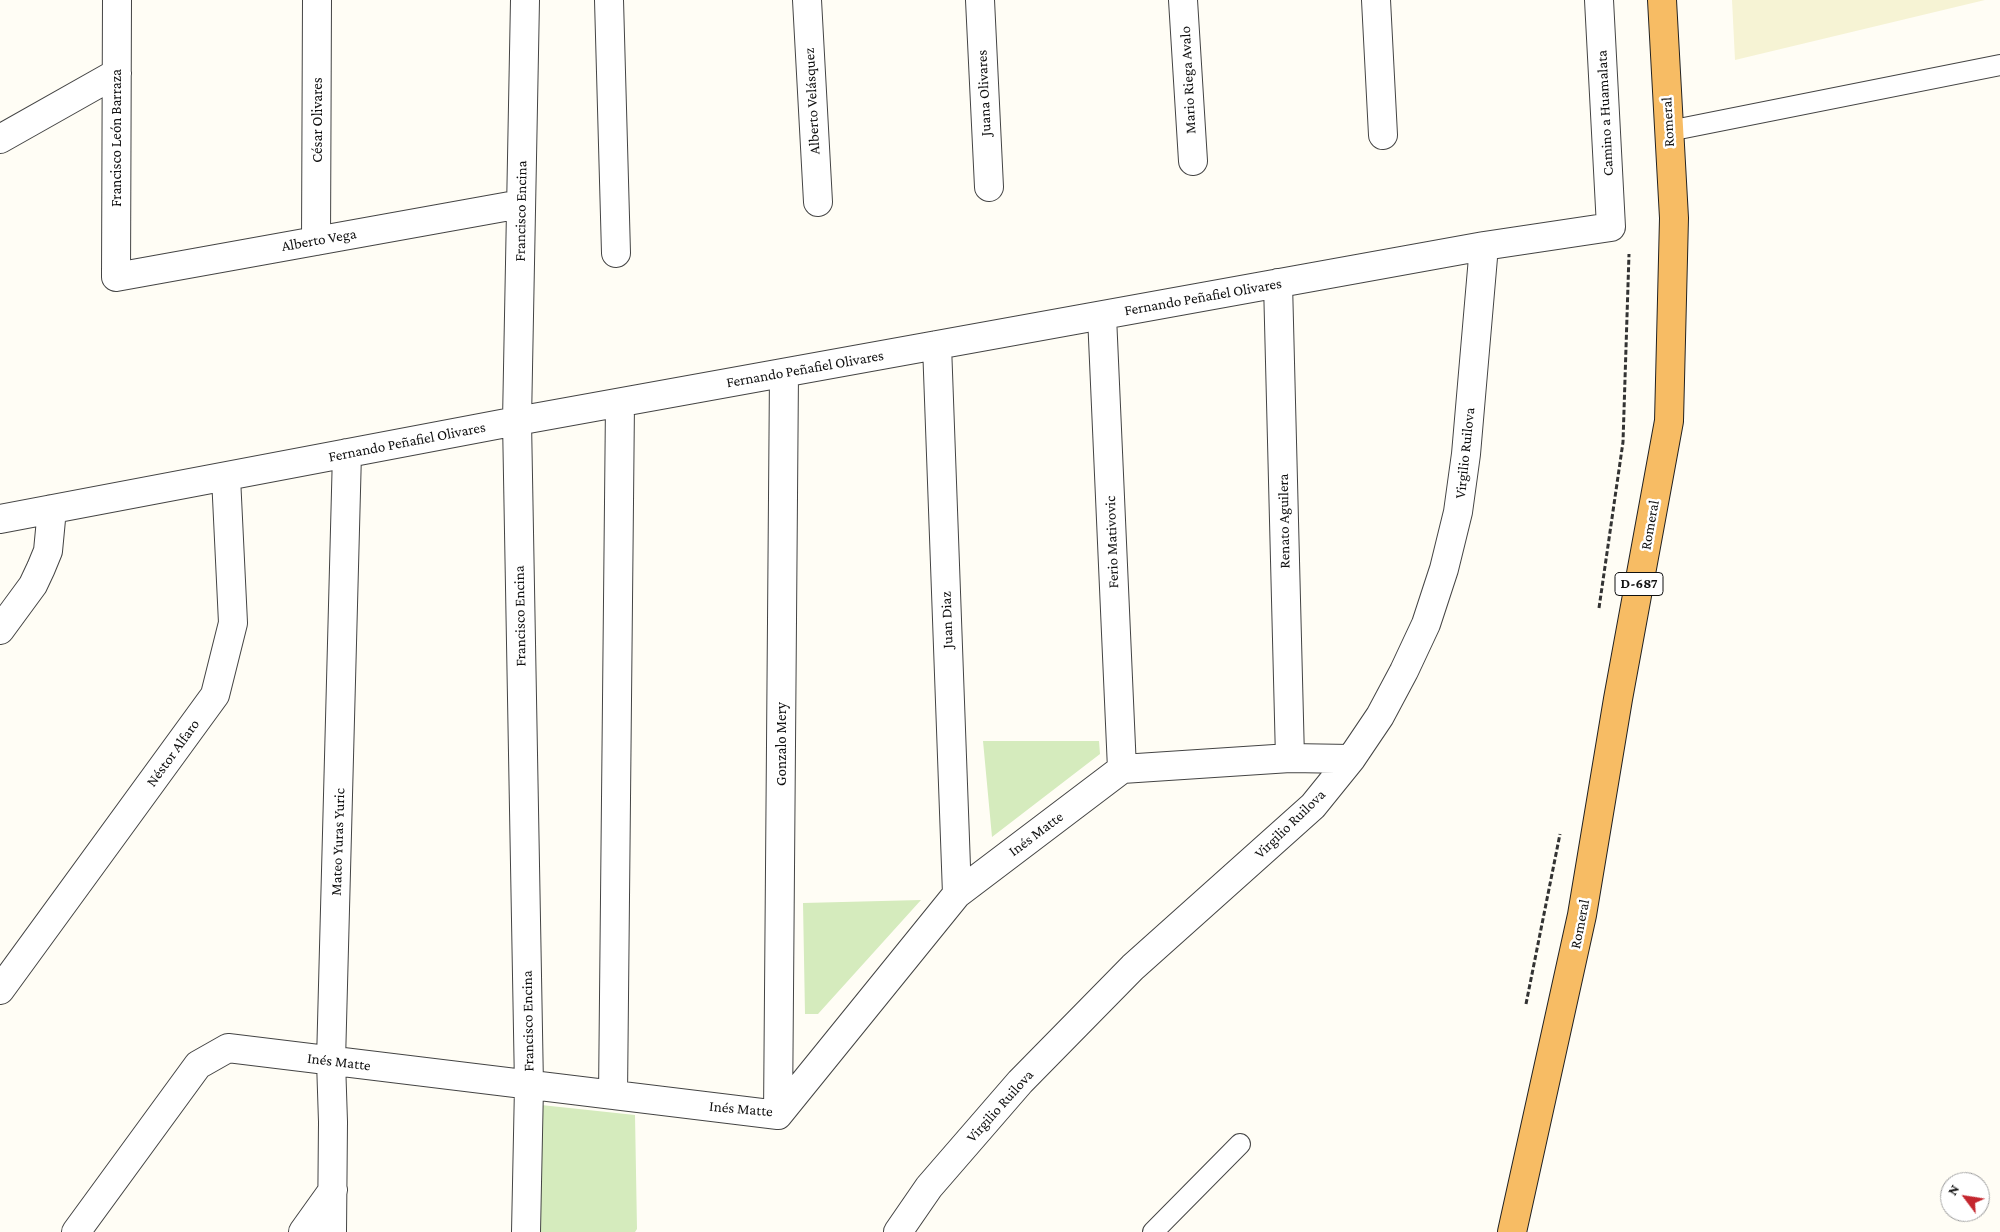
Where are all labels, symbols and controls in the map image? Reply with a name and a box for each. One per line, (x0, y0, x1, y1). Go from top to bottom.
street label: Mario Riega Avalo (1176, 26, 1200, 134)
street label: Alberto Velásquez (800, 47, 824, 155)
street label: Juana Olivares (973, 49, 995, 137)
street label: Camino a Huamalata (1593, 50, 1617, 176)
street label: Francisco León Barraza (107, 69, 125, 207)
street label: César Olivares (308, 77, 326, 163)
street label: Romeral (1658, 96, 1678, 148)
street label: Francisco Encina (511, 160, 531, 262)
street label: Alberto Vega (280, 225, 358, 255)
street label: Fernando Peñafiel Olivares (1123, 274, 1283, 320)
street label: Fernando Peñafiel Olivares (725, 346, 885, 392)
street label: Virgilio Ruilova (1451, 406, 1479, 500)
street label: Fernando Peñafiel Olivares (327, 418, 487, 466)
street label: Renato Aguilera (1274, 473, 1294, 569)
street label: Ferio Mativovic (1101, 495, 1123, 589)
street label: Romeral (1637, 499, 1663, 551)
street label: Francisco Encina (510, 565, 530, 667)
road number: D-687 (1615, 572, 1663, 596)
street label: Juan Diaz (937, 591, 957, 649)
street label: Gonzalo Mery (772, 702, 790, 786)
street label: Néstor Alfaro (143, 716, 203, 790)
street label: Virgilio Ruilova (1251, 786, 1329, 862)
street label: Mateo Yuras Yuric (327, 788, 349, 896)
street label: Inés Matte (1005, 808, 1067, 860)
street label: Romeral (1566, 898, 1594, 950)
street label: Francisco Encina (518, 970, 538, 1072)
street label: Inés Matte (306, 1049, 372, 1075)
street label: Virgilio Ruilova (963, 1066, 1037, 1146)
street label: Inés Matte (708, 1097, 774, 1121)
north arrow (1940, 1172, 1990, 1222)
text: N (1944, 1182, 1962, 1198)

